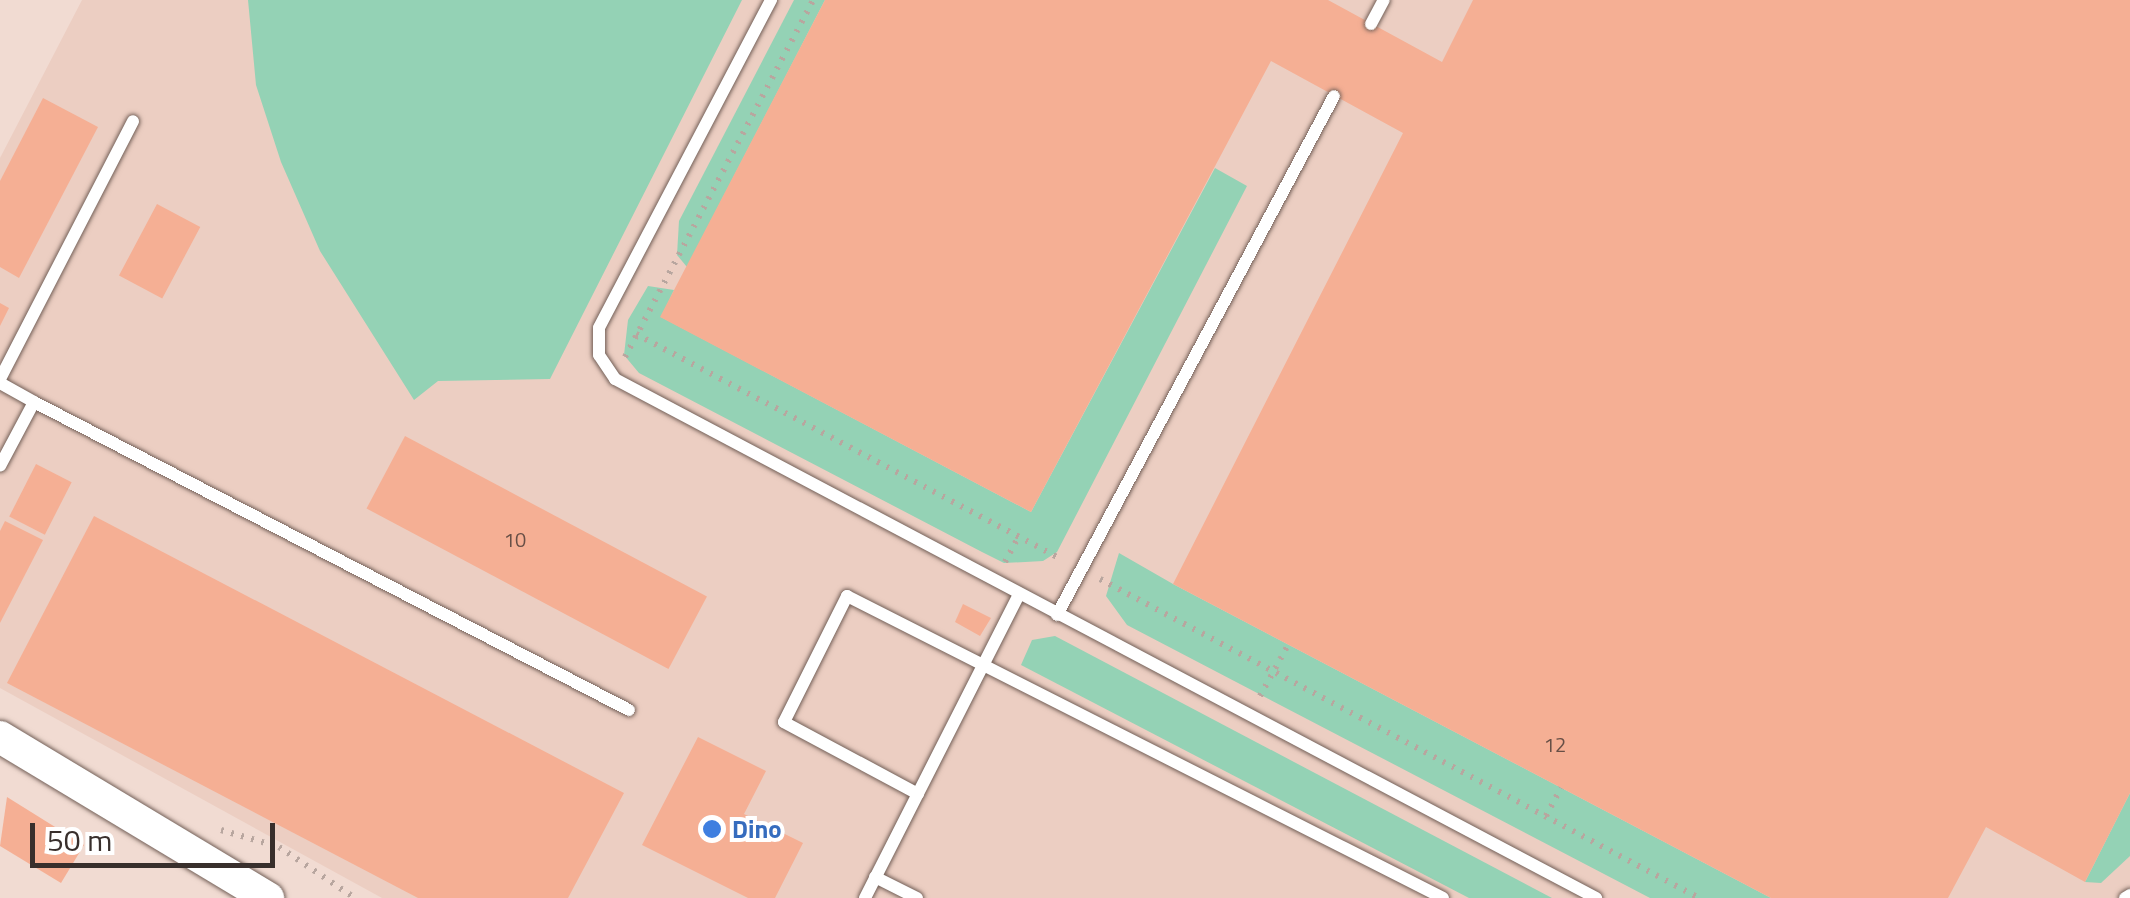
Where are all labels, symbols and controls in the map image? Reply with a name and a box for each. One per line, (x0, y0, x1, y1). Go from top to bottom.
house number: 10 (504, 527, 526, 551)
house number: 12 (1544, 732, 1566, 756)
scale bar (35, 803, 280, 865)
place label: Dino (732, 814, 782, 844)
text: 50 m (47, 817, 112, 863)
marker: Dino (701, 818, 723, 840)

